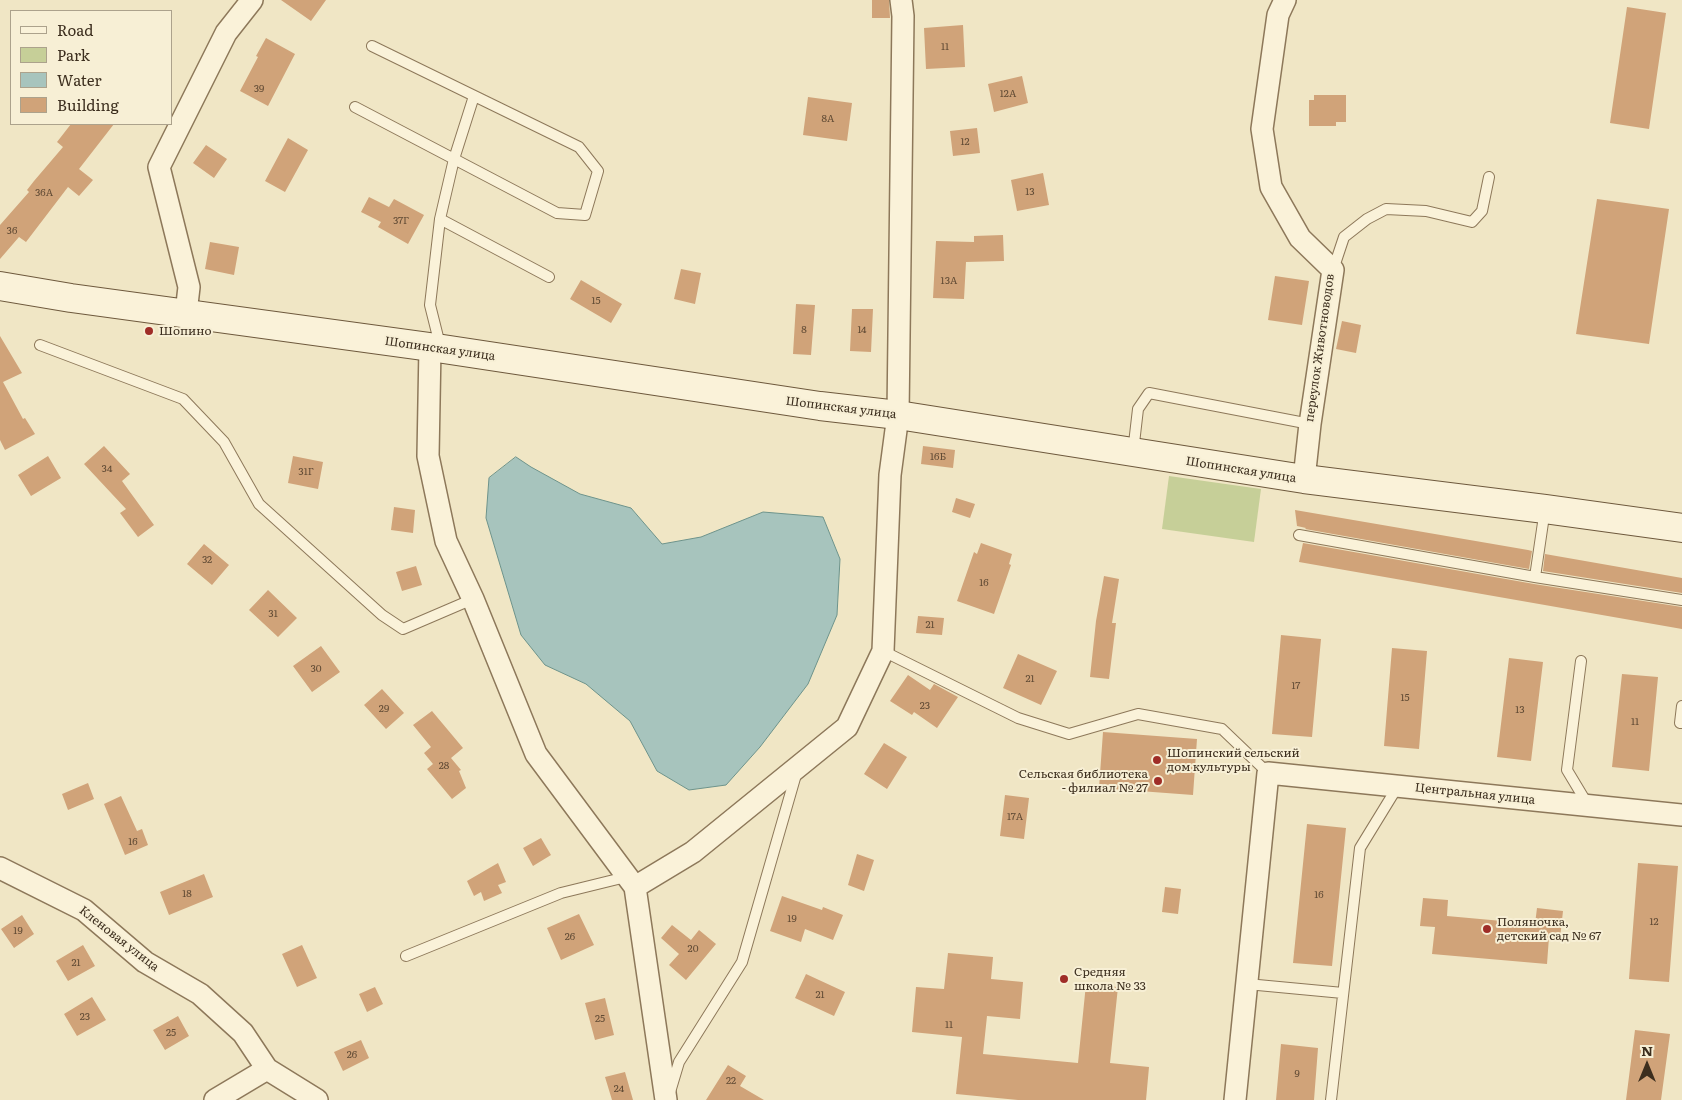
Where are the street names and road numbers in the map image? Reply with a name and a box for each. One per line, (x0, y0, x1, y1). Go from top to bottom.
street label: переулок Животноводов (1302, 273, 1338, 423)
street label: Шопинская улица (384, 334, 496, 364)
street label: Шопинская улица (785, 394, 897, 422)
street label: Шопинская улица (1185, 454, 1297, 486)
street label: Центральная улица (1414, 781, 1536, 807)
street label: Кленовая улица (76, 903, 162, 975)

